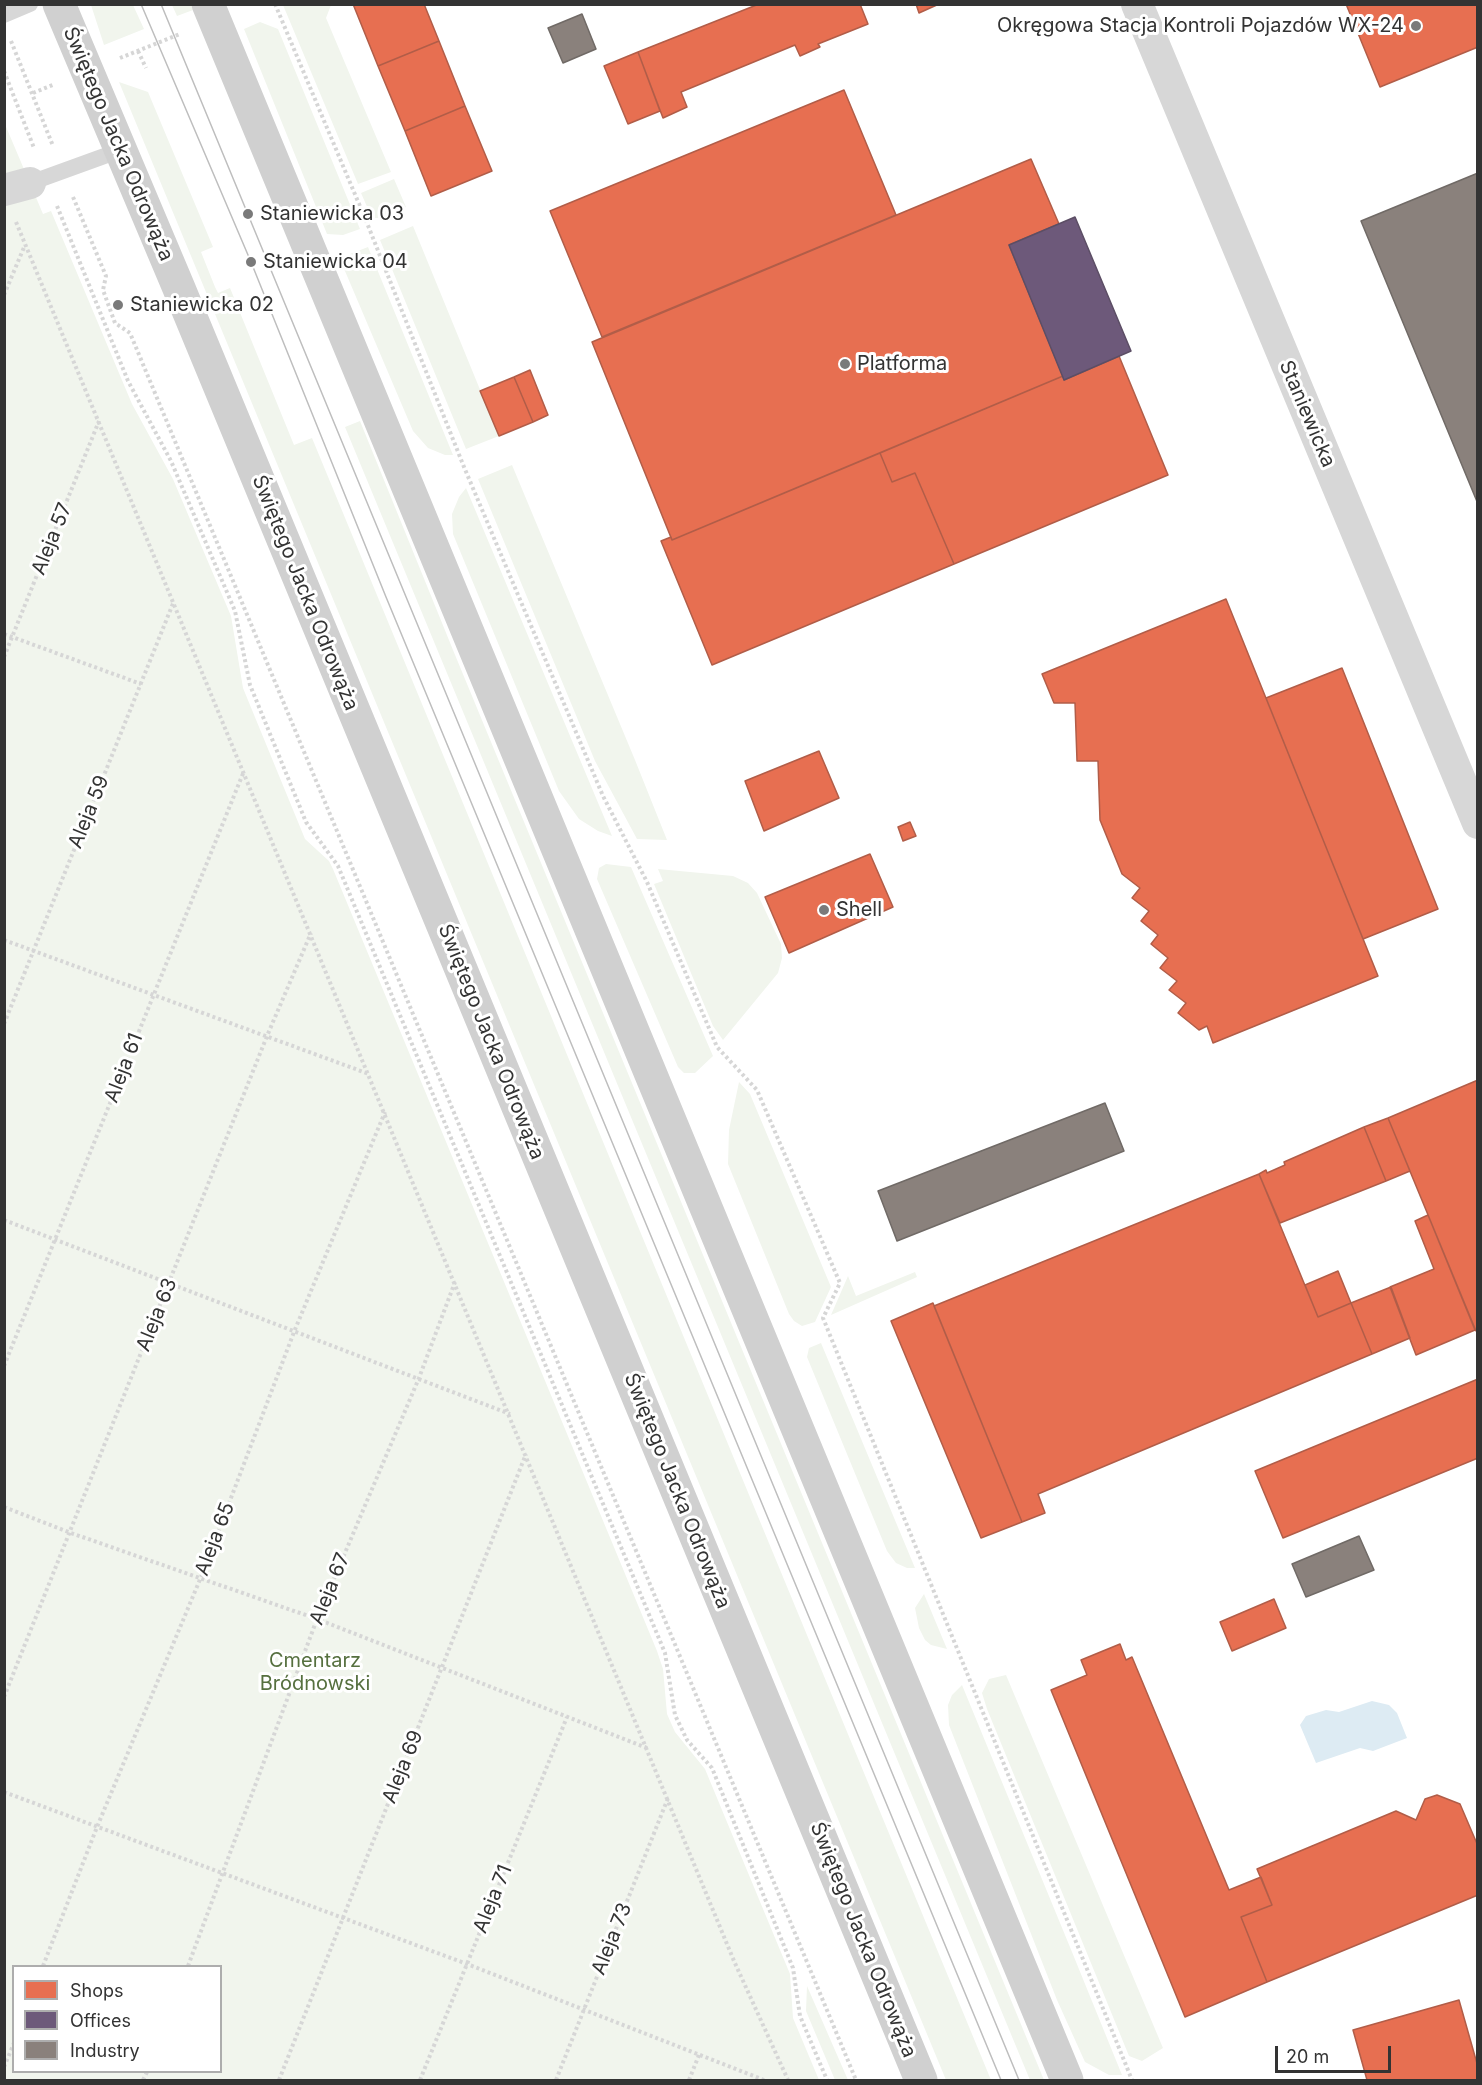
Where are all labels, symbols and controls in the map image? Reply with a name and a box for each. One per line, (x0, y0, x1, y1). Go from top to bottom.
place label: Okręgowa Stacja Kontroli Pojazdów WX-24 (997, 14, 1404, 38)
marker: Okręgowa Stacja Kontroli Pojazdów WX-24 (1409, 19, 1423, 33)
street label: Świętego Jacka Odrowąża (58, 23, 178, 265)
place label: Staniewicka 03 (260, 202, 404, 226)
marker: Staniewicka 03 (241, 207, 255, 221)
place label: Staniewicka 04 (263, 250, 408, 274)
marker: Staniewicka 04 (244, 255, 258, 269)
place label: Staniewicka 02 (130, 293, 274, 317)
marker: Staniewicka 02 (111, 298, 125, 312)
place label: Platforma (857, 352, 947, 376)
marker: Platforma (838, 357, 852, 371)
street label: Staniewicka (1274, 357, 1340, 471)
street label: Świętego Jacka Odrowąża (247, 472, 363, 714)
street label: Aleja 57 (27, 500, 77, 578)
street label: Aleja 59 (64, 772, 114, 852)
place label: Shell (836, 898, 882, 922)
marker: Shell (817, 903, 831, 917)
street label: Świętego Jacka Odrowąża (433, 921, 549, 1163)
street label: Aleja 61 (100, 1030, 148, 1106)
street label: Aleja 63 (131, 1275, 183, 1355)
street label: Świętego Jacka Odrowąża (619, 1370, 735, 1612)
street label: Aleja 65 (190, 1499, 240, 1579)
street label: Aleja 67 (305, 1549, 355, 1629)
park label: Cmentarz Bródnowski (260, 1649, 370, 1696)
street label: Aleja 69 (377, 1727, 429, 1807)
street label: Świętego Jacka Odrowąża (805, 1819, 921, 2061)
street label: Aleja 71 (468, 1861, 518, 1937)
street label: Aleja 73 (587, 1900, 637, 1978)
legend (12, 1965, 222, 2073)
text: Shops (70, 1980, 124, 2001)
text: Offices (70, 2010, 131, 2031)
scale bar (1278, 2034, 1394, 2072)
text: Industry (70, 2040, 140, 2061)
text: 20 m (1286, 2046, 1329, 2067)

